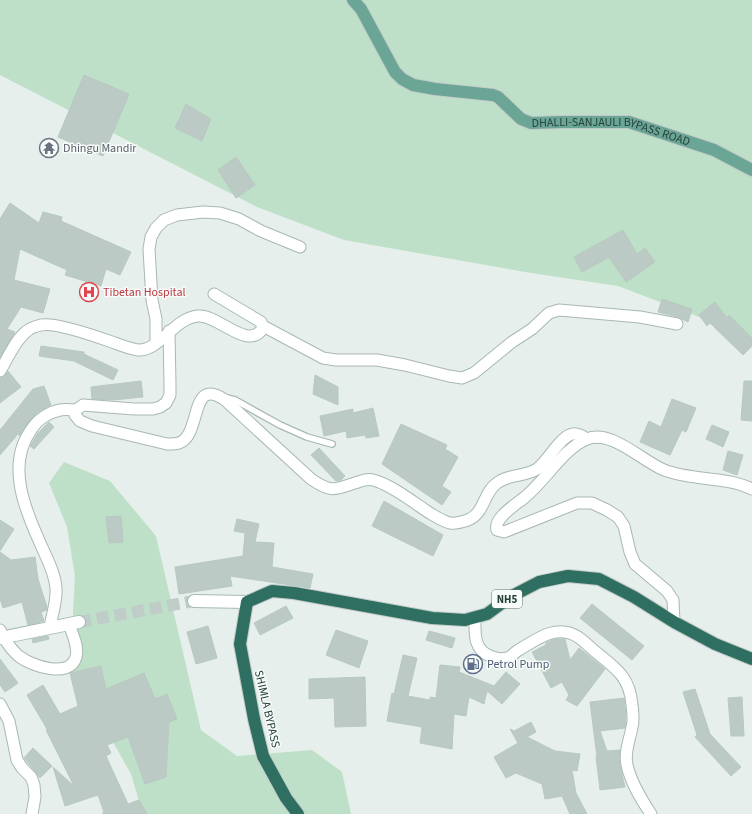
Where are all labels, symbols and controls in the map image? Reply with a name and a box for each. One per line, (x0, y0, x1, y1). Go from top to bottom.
street label: DHALLI-SANJAULI BYPASS ROAD (531, 114, 692, 150)
temple icon: Dhingu Mandir (38, 137, 60, 159)
place label: Dhingu Mandir (63, 140, 137, 157)
hospital icon: Tibetan Hospital (78, 281, 100, 303)
place label: Tibetan Hospital (103, 284, 186, 301)
road number: NH5 (492, 590, 522, 608)
fuel station icon: Petrol Pump (462, 653, 484, 675)
place label: Petrol Pump (487, 656, 550, 673)
street label: SHIMLA BYPASS (250, 669, 284, 749)

